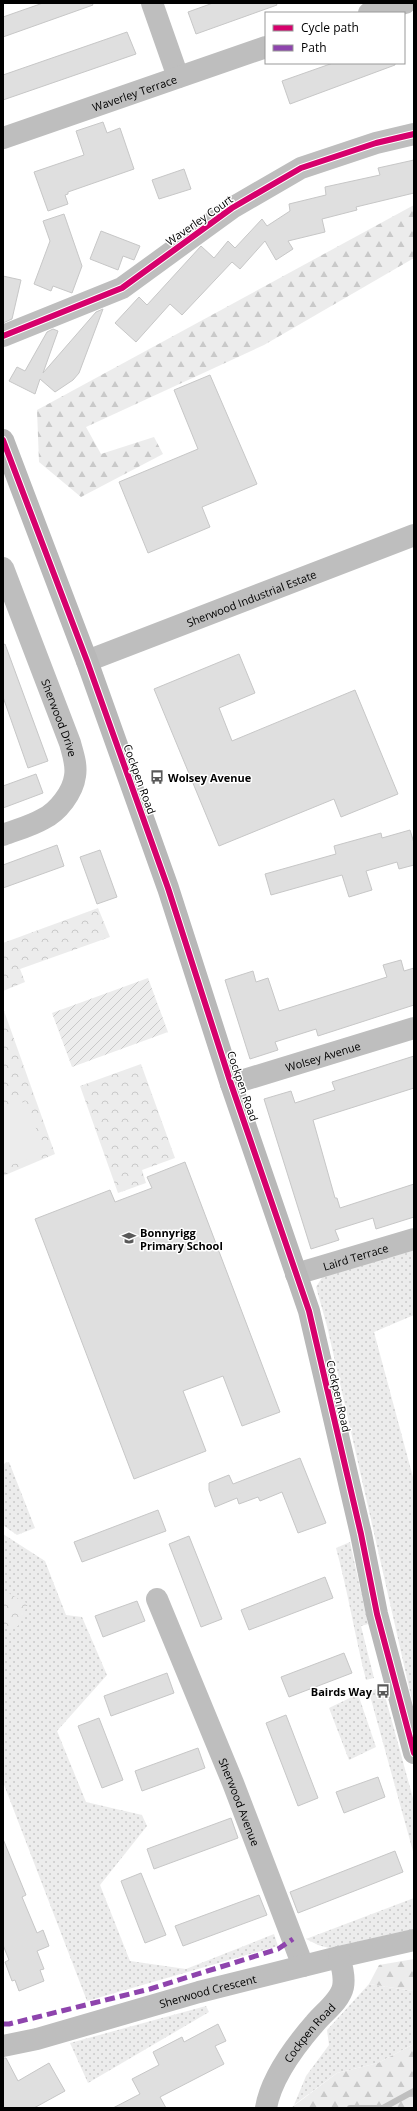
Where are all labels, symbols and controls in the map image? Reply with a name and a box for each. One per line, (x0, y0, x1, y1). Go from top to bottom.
legend (265, 12, 405, 64)
text: Cycle path (301, 19, 359, 36)
text: Path (301, 39, 327, 56)
street label: Waverley Terrace (90, 71, 179, 114)
street label: Waverley Court (163, 191, 236, 249)
street label: Sherwood Industrial Estate (184, 566, 318, 630)
street label: Sherwood Drive (39, 677, 81, 758)
street label: Cockpen Road (120, 742, 160, 816)
bus stop icon: Wolsey Avenue (149, 769, 165, 785)
place label: Wolsey Avenue (168, 770, 252, 785)
street label: Wolsey Avenue (283, 1037, 362, 1074)
street label: Cockpen Road (224, 1049, 262, 1123)
place label: Bonnyrigg Primary School (140, 1225, 223, 1253)
school or university icon: Bonnyrigg Primary School (121, 1230, 137, 1246)
street label: Laird Terrace (321, 1240, 390, 1273)
street label: Cockpen Road (323, 1359, 355, 1433)
bus stop icon: Bairds Way (375, 1683, 391, 1699)
place label: Bairds Way (311, 1684, 373, 1699)
street label: Sherwood Avenue (216, 1755, 264, 1848)
street label: Sherwood Crescent (157, 1971, 258, 2011)
street label: Cockpen Road (280, 1999, 338, 2065)

